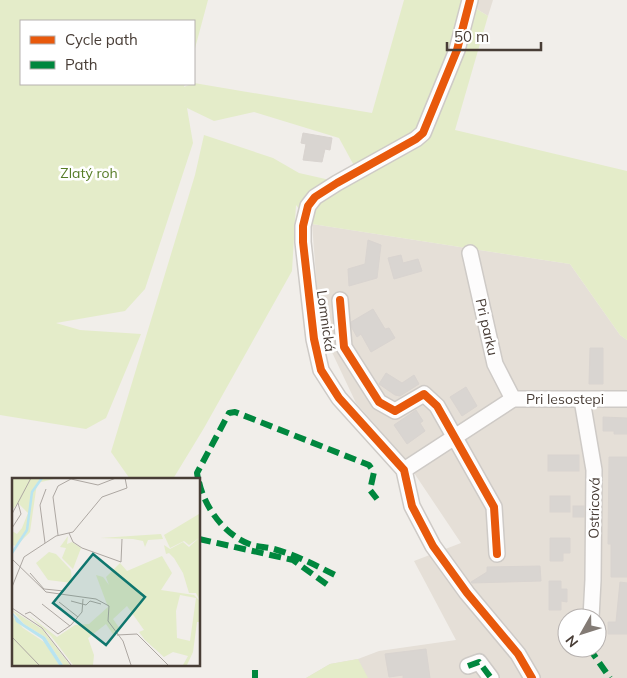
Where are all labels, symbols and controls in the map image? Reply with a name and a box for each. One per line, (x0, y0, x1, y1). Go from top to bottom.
legend (20, 20, 195, 85)
scale bar (447, 20, 541, 52)
text: 50 m (454, 27, 489, 46)
text: Cycle path (65, 30, 138, 49)
text: Path (65, 55, 97, 74)
park label: Zlatý roh (60, 164, 118, 182)
street label: Lomnická (313, 289, 339, 353)
street label: Pri parku (472, 297, 502, 357)
street label: Pri lesostepi (526, 390, 604, 408)
street label: Ostricová (584, 477, 604, 539)
inset map (12, 478, 200, 666)
north arrow (557, 608, 607, 658)
text: N (562, 631, 582, 651)

